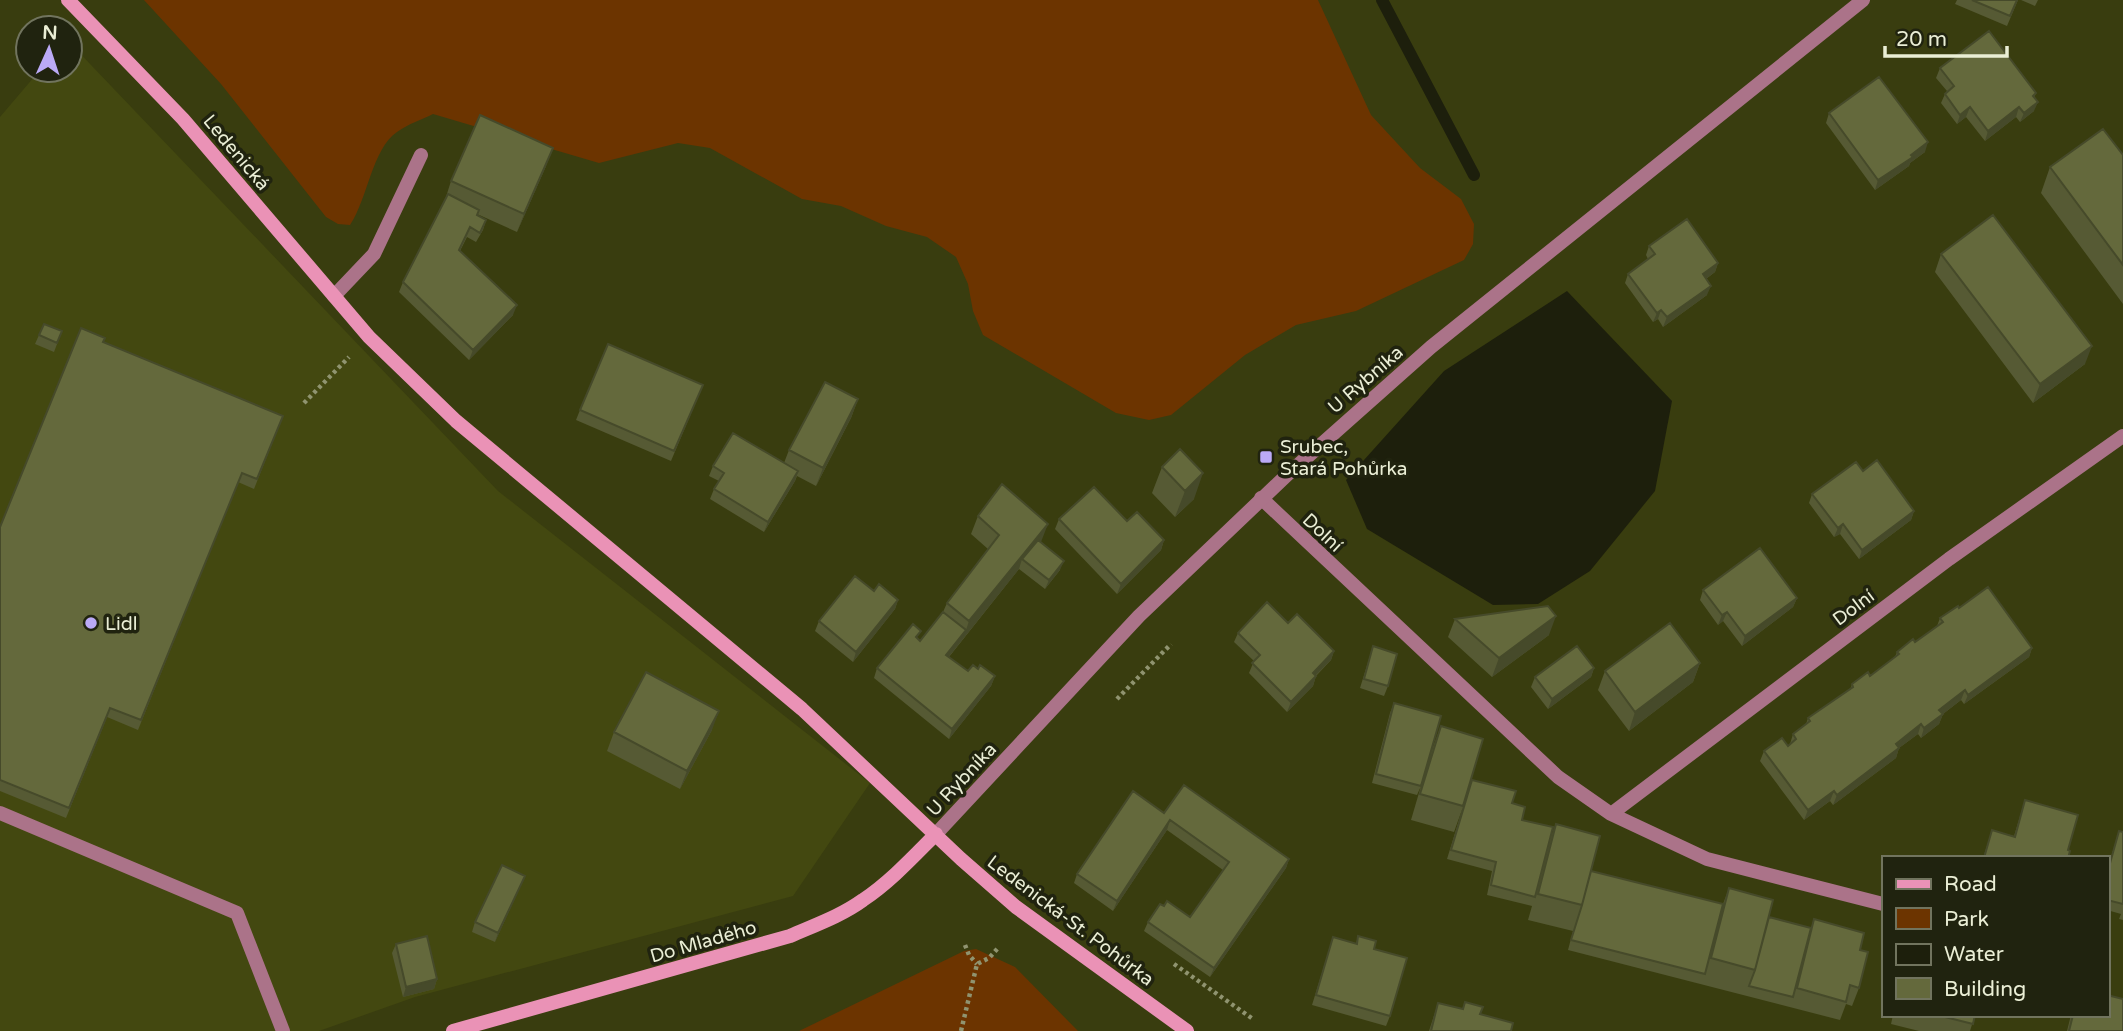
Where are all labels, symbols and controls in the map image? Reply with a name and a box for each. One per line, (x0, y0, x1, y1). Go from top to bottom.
north arrow (14, 14, 84, 84)
scale bar (1885, 14, 2008, 58)
text: N (42, 22, 58, 44)
text: 20 m (1896, 27, 1947, 52)
street label: Ledenická (198, 110, 274, 195)
street label: U Rybníka (1324, 341, 1408, 418)
place label: Srubec, Stará Pohůrka (1280, 436, 1407, 480)
marker: Srubec, Stará Pohůrka (1258, 449, 1274, 465)
street label: Dolní (1298, 509, 1347, 557)
street label: Dolní (1828, 585, 1879, 631)
place label: Lidl (105, 613, 137, 635)
marker: Lidl (83, 615, 99, 631)
street label: U Rybníka (922, 738, 1001, 821)
street label: Ledenická-St. Pohůrka (983, 851, 1158, 991)
legend (1882, 856, 2109, 1017)
text: Road (1944, 872, 1997, 897)
text: Park (1944, 907, 1989, 932)
street label: Do Mladého (647, 916, 759, 968)
text: Water (1944, 942, 2004, 967)
text: Building (1944, 977, 2026, 1002)

